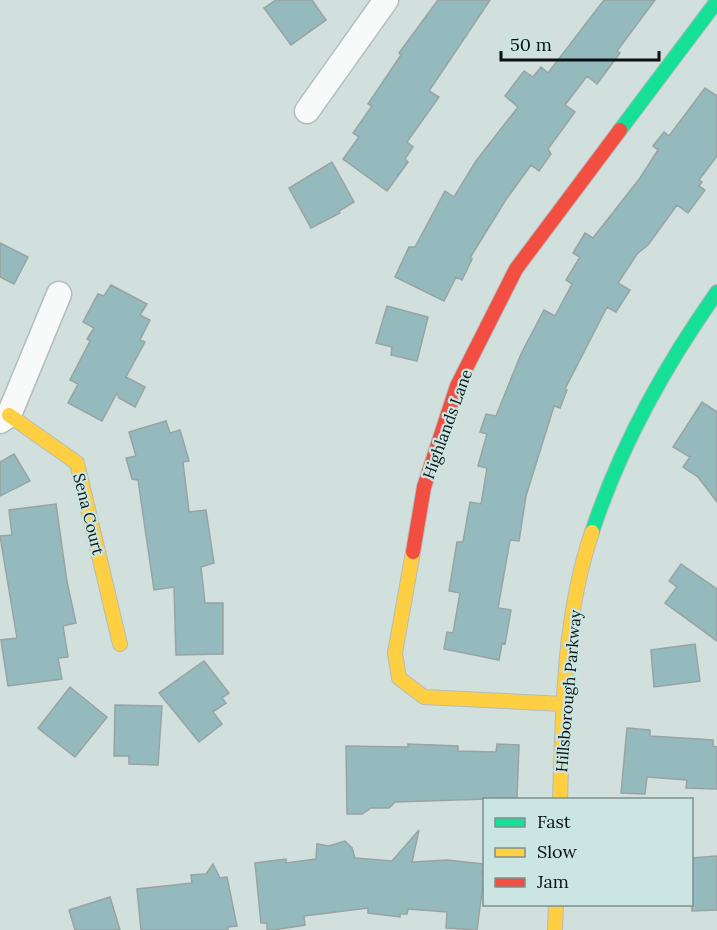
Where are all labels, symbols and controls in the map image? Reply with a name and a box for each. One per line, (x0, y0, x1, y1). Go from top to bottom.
scale bar (501, 24, 658, 62)
text: 50 m (510, 33, 552, 56)
street label: Highlands Lane (418, 366, 476, 482)
street label: Sena Court (69, 471, 109, 558)
street label: Hillsborough Parkway (551, 608, 585, 773)
legend (483, 798, 693, 906)
text: Fast (537, 810, 571, 833)
text: Slow (537, 840, 577, 863)
text: Jam (536, 870, 569, 893)

